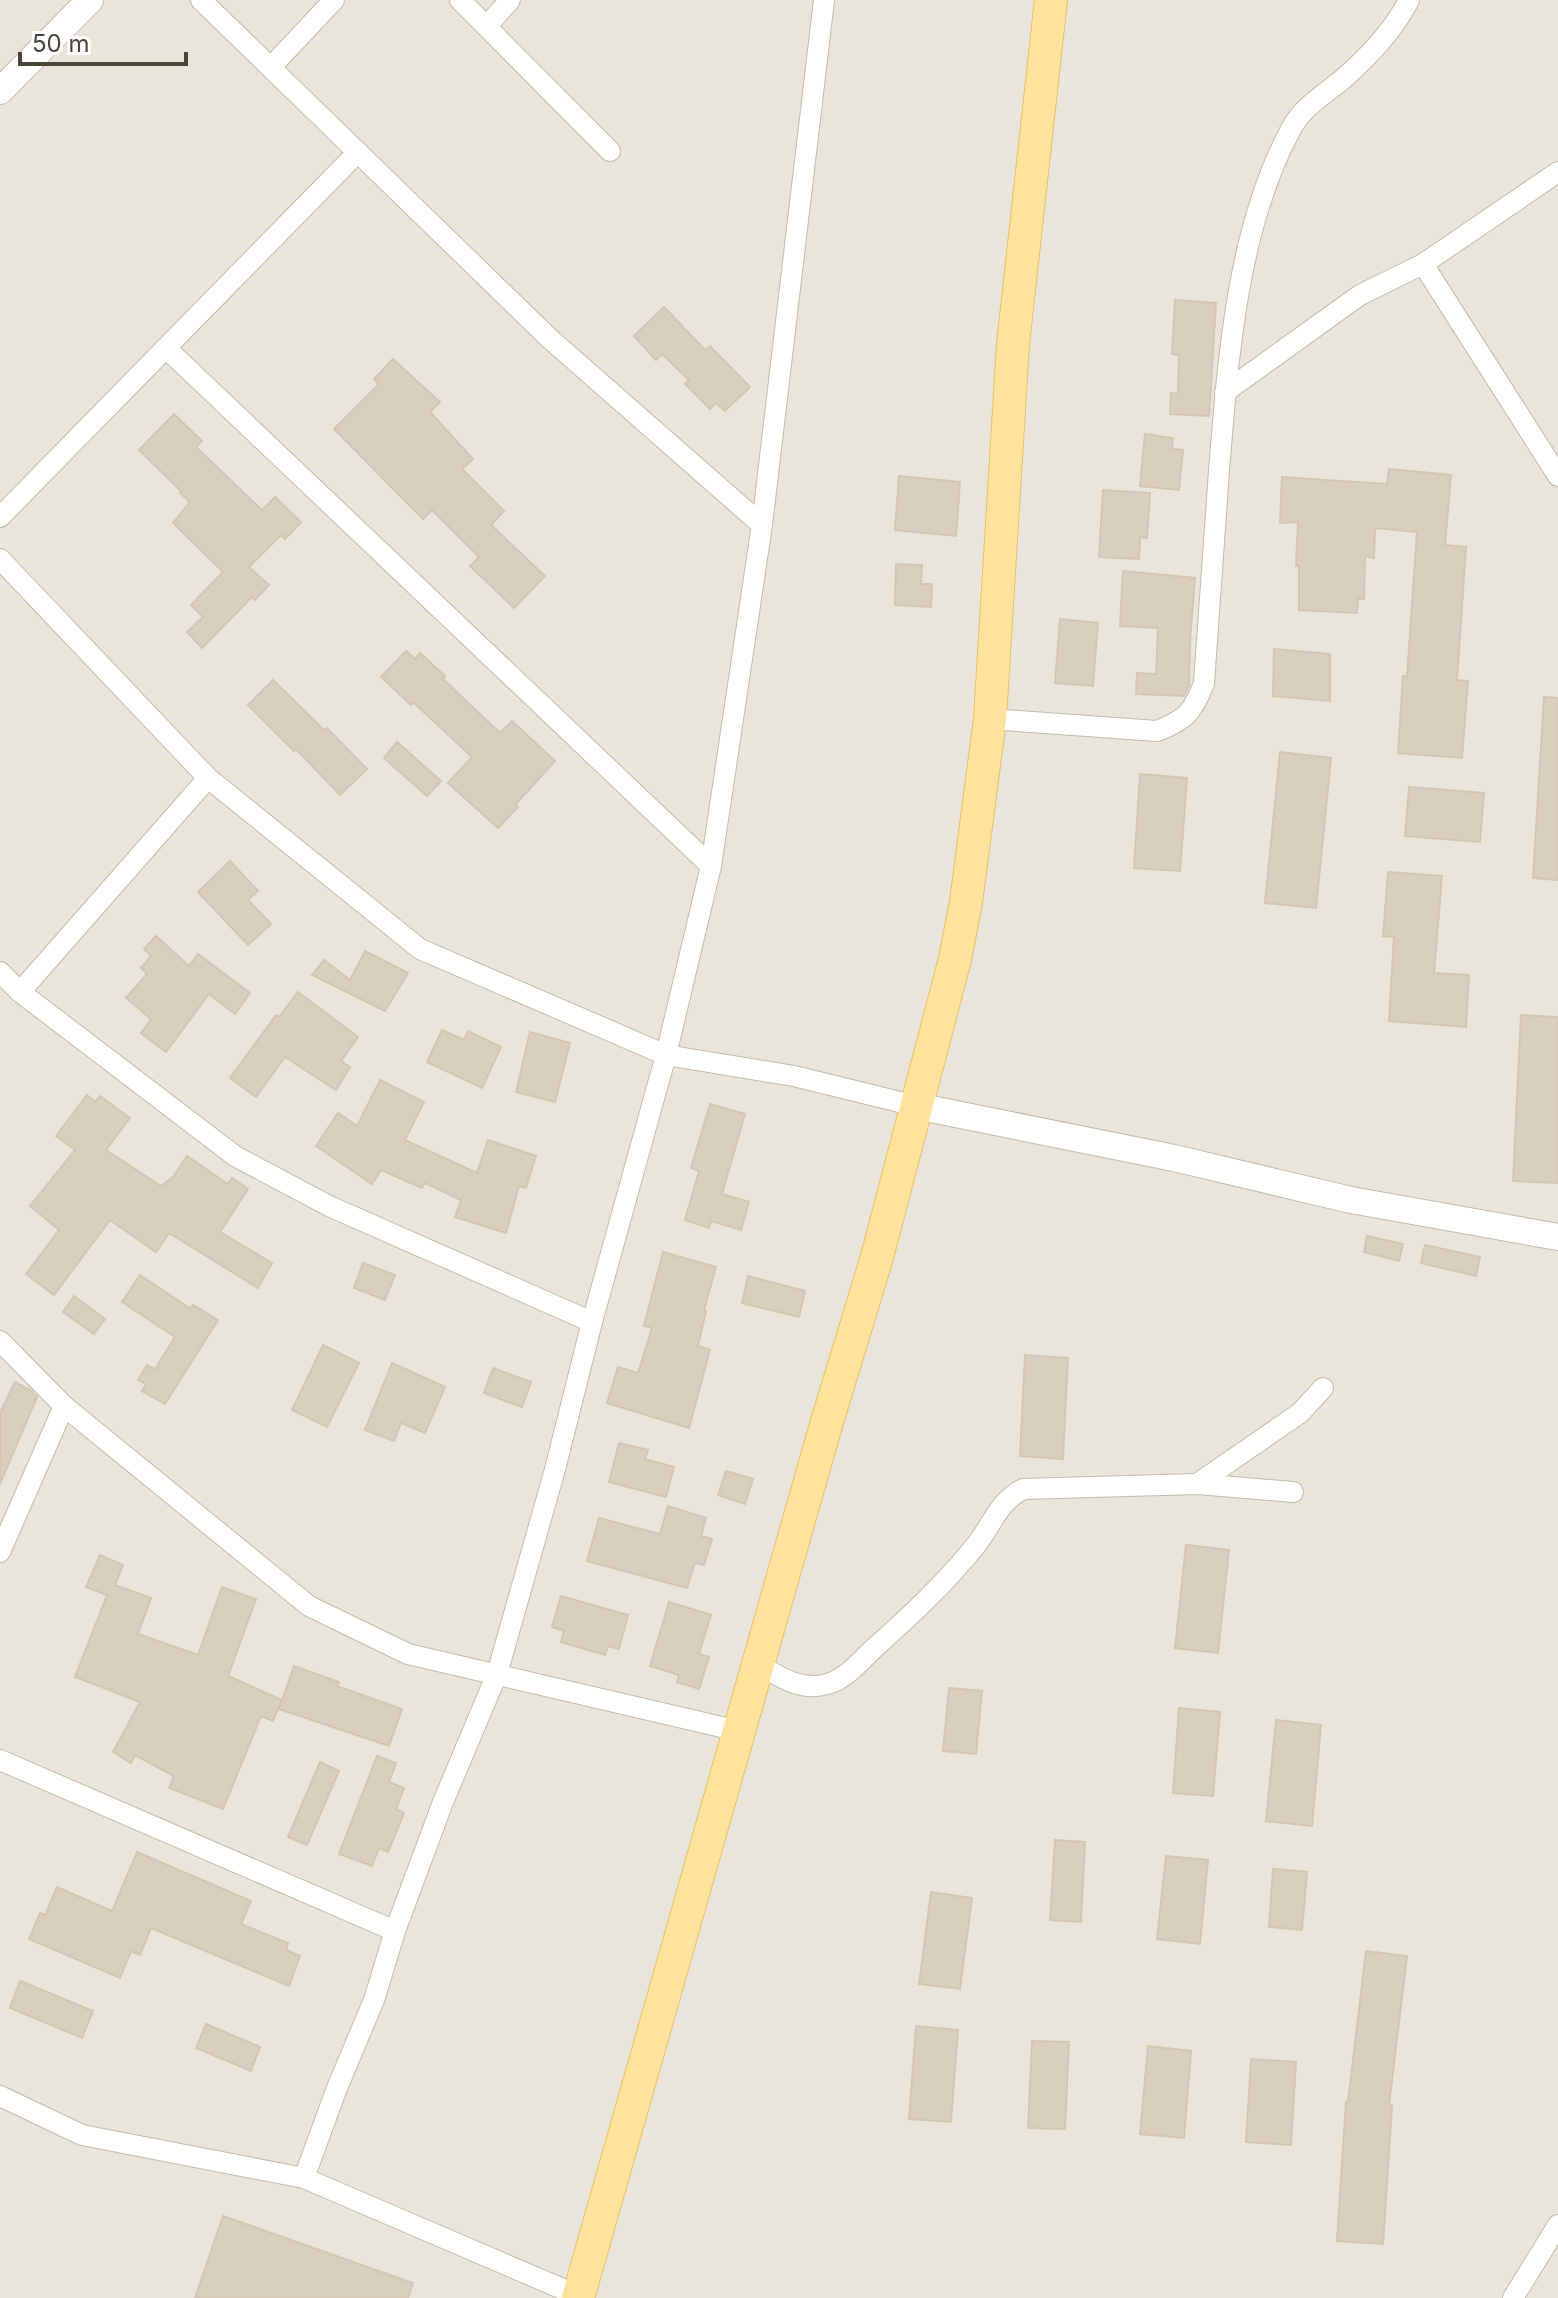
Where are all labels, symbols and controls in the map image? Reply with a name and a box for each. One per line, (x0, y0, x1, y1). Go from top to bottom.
scale bar (20, 16, 186, 66)
text: 50 m (32, 29, 90, 58)

